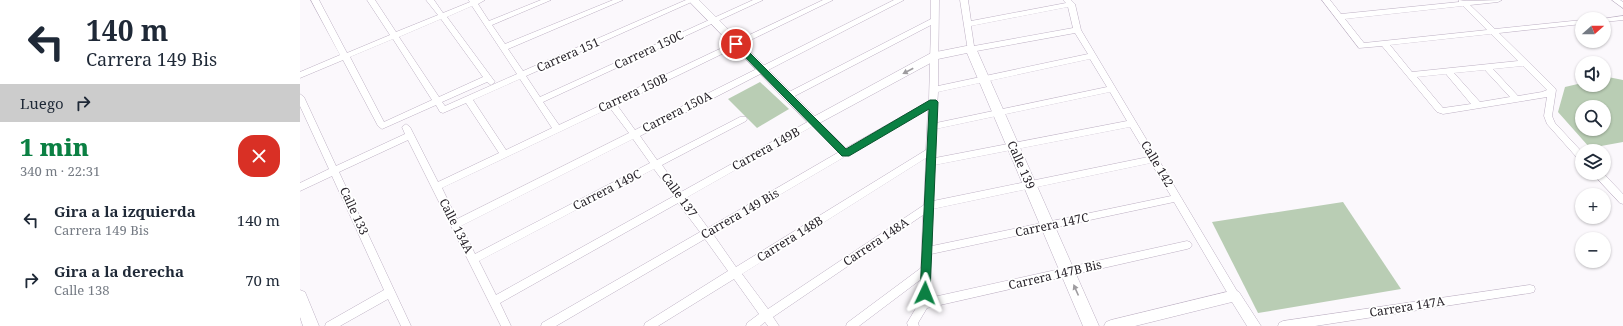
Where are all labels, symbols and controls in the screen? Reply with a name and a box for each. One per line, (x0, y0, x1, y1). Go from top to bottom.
text: 140 m (86, 11, 168, 49)
north arrow (1575, 12, 1611, 48)
map controls (1575, 12, 1611, 268)
icon: left (20, 16, 72, 68)
street label: Carrera 150C (611, 26, 686, 73)
pin (719, 27, 753, 61)
street label: Carrera 151 (534, 33, 602, 76)
icon: arrive (725, 33, 747, 55)
text: Carrera 149 Bis (86, 47, 217, 71)
button: sound (1575, 56, 1611, 92)
one-way arrow (902, 68, 914, 75)
street label: Carrera 150B (595, 69, 671, 116)
street label: Carrera 150A (639, 87, 715, 136)
icon: right (72, 92, 94, 114)
text: Luego (20, 93, 64, 113)
button: search (1575, 100, 1611, 136)
street label: Carrera 149B (729, 123, 803, 174)
text: 1 min (20, 130, 89, 163)
button: close (238, 135, 280, 177)
street label: Calle 142 (1137, 137, 1178, 190)
street label: Calle 139 (1003, 138, 1040, 192)
button: layers (1575, 144, 1611, 180)
text: 340 m · 22:31 (20, 162, 100, 180)
street label: Carrera 149C (570, 165, 644, 214)
street label: Calle 137 (657, 169, 702, 221)
street label: Calle 133 (336, 184, 373, 238)
street label: Carrera 149 Bis (698, 184, 782, 243)
button: + (1575, 188, 1611, 224)
street label: Calle 134A (435, 195, 478, 257)
text: Gira a la izquierda (54, 201, 196, 221)
street label: Carrera 147C (1014, 208, 1090, 241)
icon: left (20, 209, 42, 231)
text: 140 m (237, 210, 280, 230)
street label: Carrera 148B (753, 211, 826, 266)
street label: Carrera 148A (840, 213, 912, 270)
text: Carrera 149 Bis (54, 221, 149, 239)
button: − (1575, 232, 1611, 268)
street label: Carrera 147B Bis (1007, 256, 1103, 294)
text: Gira a la derecha (54, 261, 184, 281)
icon: right (20, 269, 42, 291)
text: 70 m (245, 270, 280, 290)
position arrow (904, 272, 946, 314)
text: Calle 138 (54, 281, 110, 299)
one-way arrow (1073, 285, 1079, 296)
street label: Carrera 147A (1368, 292, 1446, 321)

